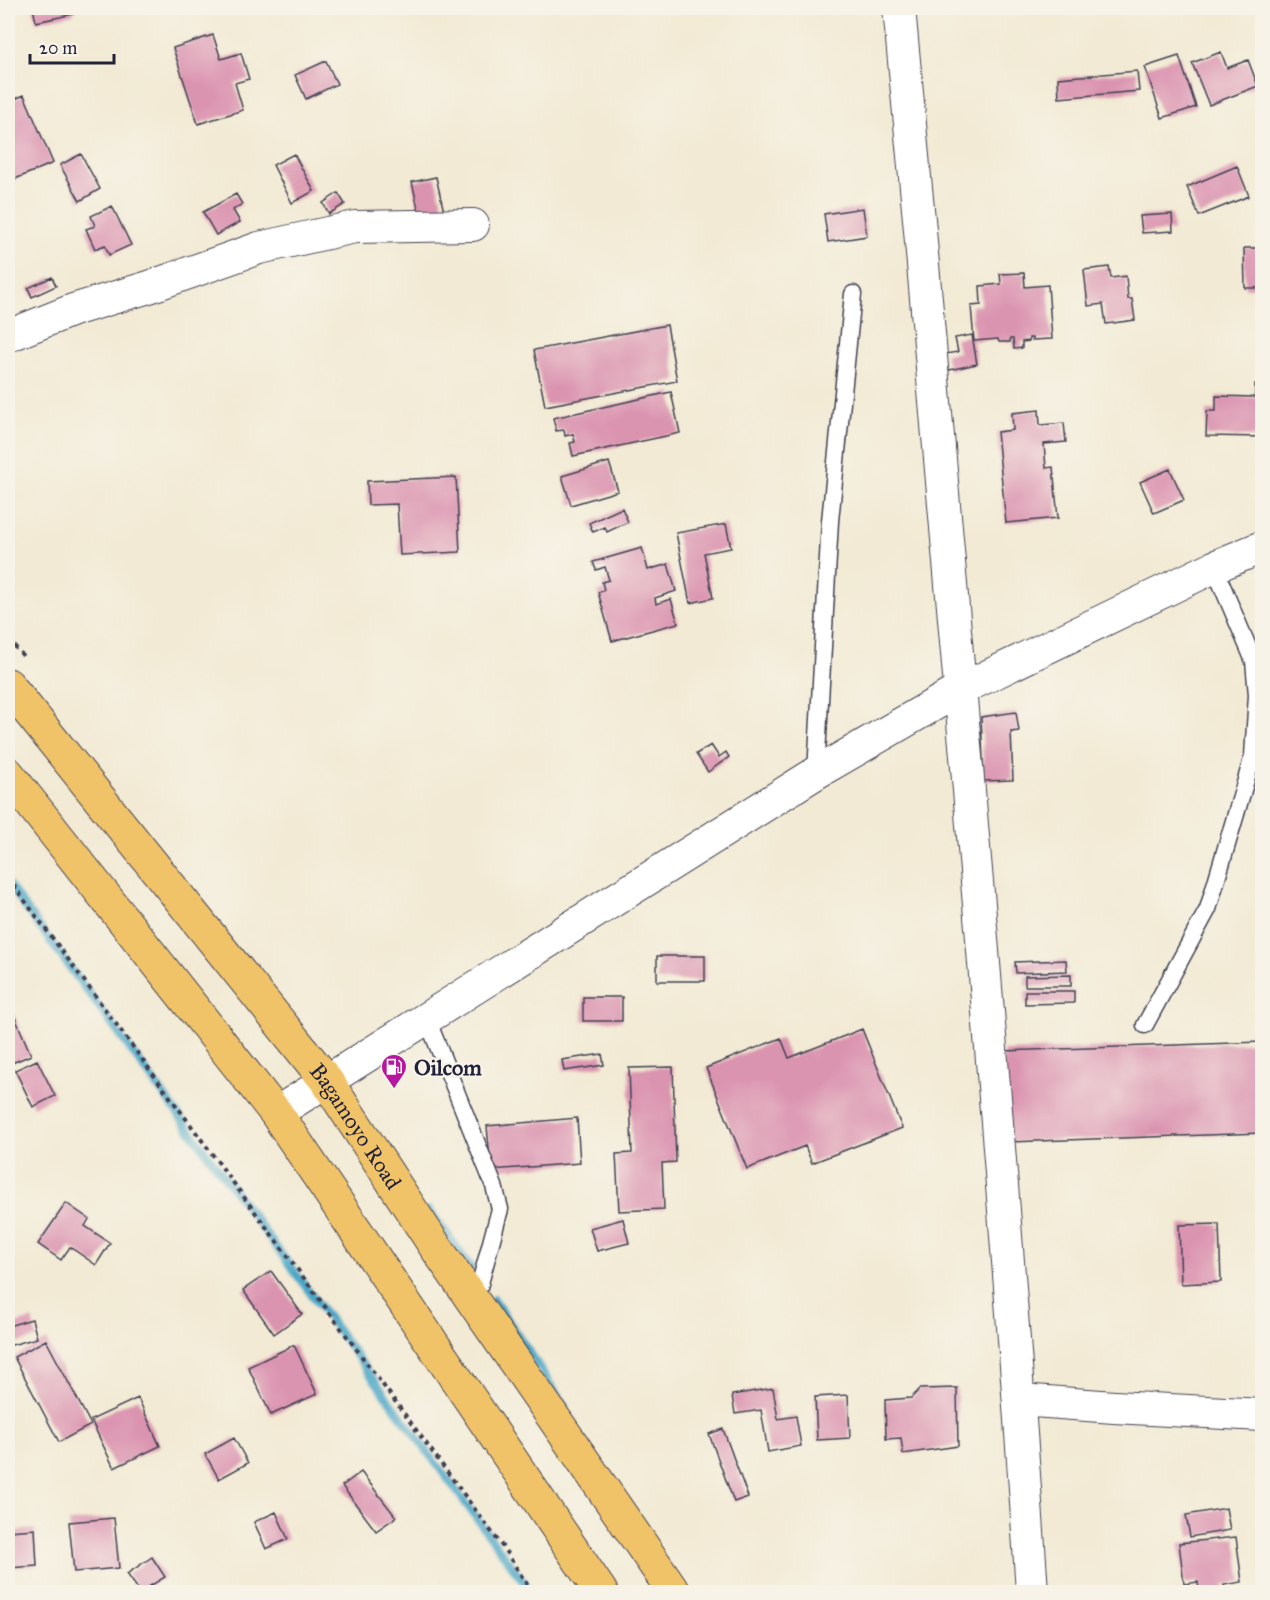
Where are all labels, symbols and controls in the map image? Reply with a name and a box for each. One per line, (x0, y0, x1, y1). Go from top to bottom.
scale bar (30, 27, 114, 65)
text: 20 m (39, 37, 77, 59)
fuel station icon: Oilcom (379, 1052, 409, 1090)
place label: Oilcom (414, 1054, 482, 1081)
street label: Bagamoyo Road (304, 1058, 407, 1195)

